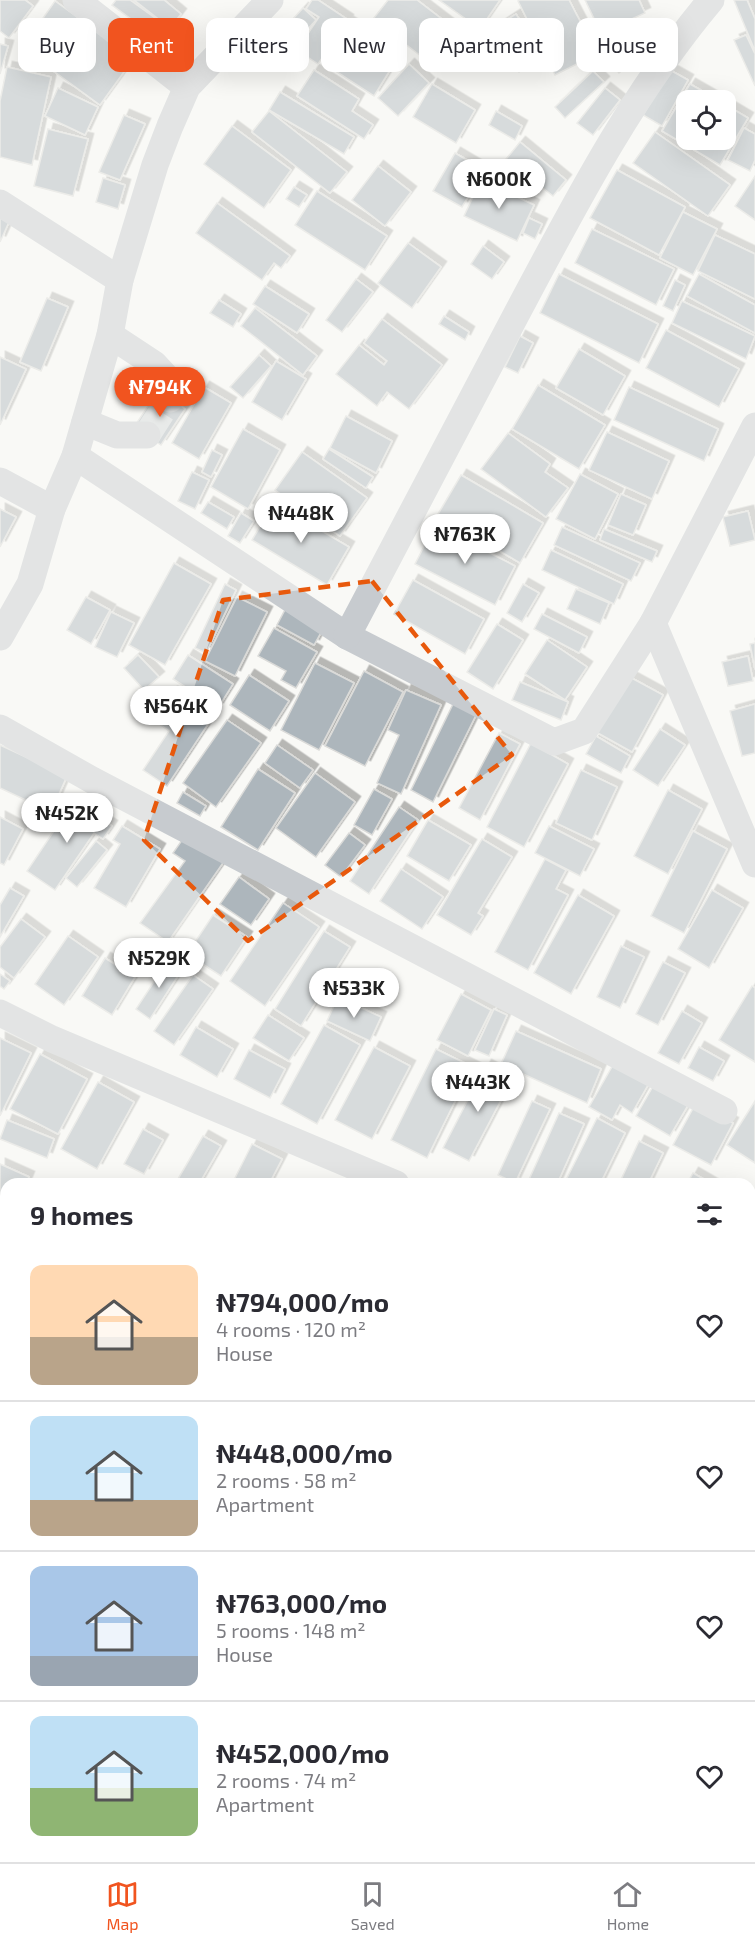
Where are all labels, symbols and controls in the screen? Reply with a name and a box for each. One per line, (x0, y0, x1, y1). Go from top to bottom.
chip: Buy (18, 18, 96, 72)
chip: Rent (108, 18, 194, 72)
chip: Filters (206, 18, 309, 72)
chip: New (321, 18, 407, 72)
chip: Apartment (419, 18, 564, 72)
chip: House (576, 18, 678, 72)
map controls (676, 90, 736, 150)
button: locate (676, 90, 736, 150)
pin: ₦600K (457, 159, 541, 210)
text: ₦600K (466, 166, 532, 190)
pin: ₦794K (118, 367, 202, 418)
text: ₦794K (128, 374, 192, 398)
pin: ₦448K (259, 493, 343, 544)
text: ₦448K (268, 500, 334, 524)
pin: ₦763K (423, 514, 507, 565)
text: ₦763K (434, 521, 496, 545)
pin: ₦564K (134, 686, 218, 737)
text: ₦564K (144, 693, 208, 717)
pin: ₦452K (25, 793, 109, 844)
text: ₦452K (35, 800, 99, 824)
pin: ₦529K (117, 938, 201, 989)
text: ₦529K (128, 945, 190, 969)
pin: ₦533K (312, 968, 396, 1019)
text: ₦533K (323, 975, 385, 999)
pin: ₦443K (436, 1062, 520, 1113)
text: ₦443K (446, 1069, 510, 1093)
icon: filters (693, 1198, 726, 1231)
text: 9 homes (30, 1199, 133, 1230)
text: ₦794,000/mo (216, 1286, 389, 1317)
icon: home (78, 1289, 150, 1361)
icon: heart (693, 1309, 726, 1342)
text: 4 rooms · 120 m² (216, 1317, 366, 1341)
text: House (216, 1341, 273, 1365)
text: ₦448,000/mo (216, 1437, 393, 1468)
icon: home (78, 1440, 150, 1512)
icon: heart (693, 1460, 726, 1493)
text: 2 rooms · 58 m² (216, 1468, 357, 1492)
text: Apartment (216, 1492, 314, 1516)
text: ₦763,000/mo (216, 1587, 387, 1618)
icon: home (78, 1590, 150, 1662)
icon: heart (693, 1610, 726, 1643)
text: 5 rooms · 148 m² (216, 1618, 366, 1642)
text: House (216, 1642, 273, 1666)
text: ₦452,000/mo (216, 1737, 389, 1768)
icon: home (78, 1740, 150, 1812)
icon: heart (693, 1760, 726, 1793)
text: 2 rooms · 74 m² (216, 1768, 356, 1792)
text: Apartment (216, 1792, 314, 1816)
tab: Map (106, 1878, 139, 1933)
tab: Saved (351, 1878, 395, 1933)
tab: Home (607, 1878, 649, 1933)

